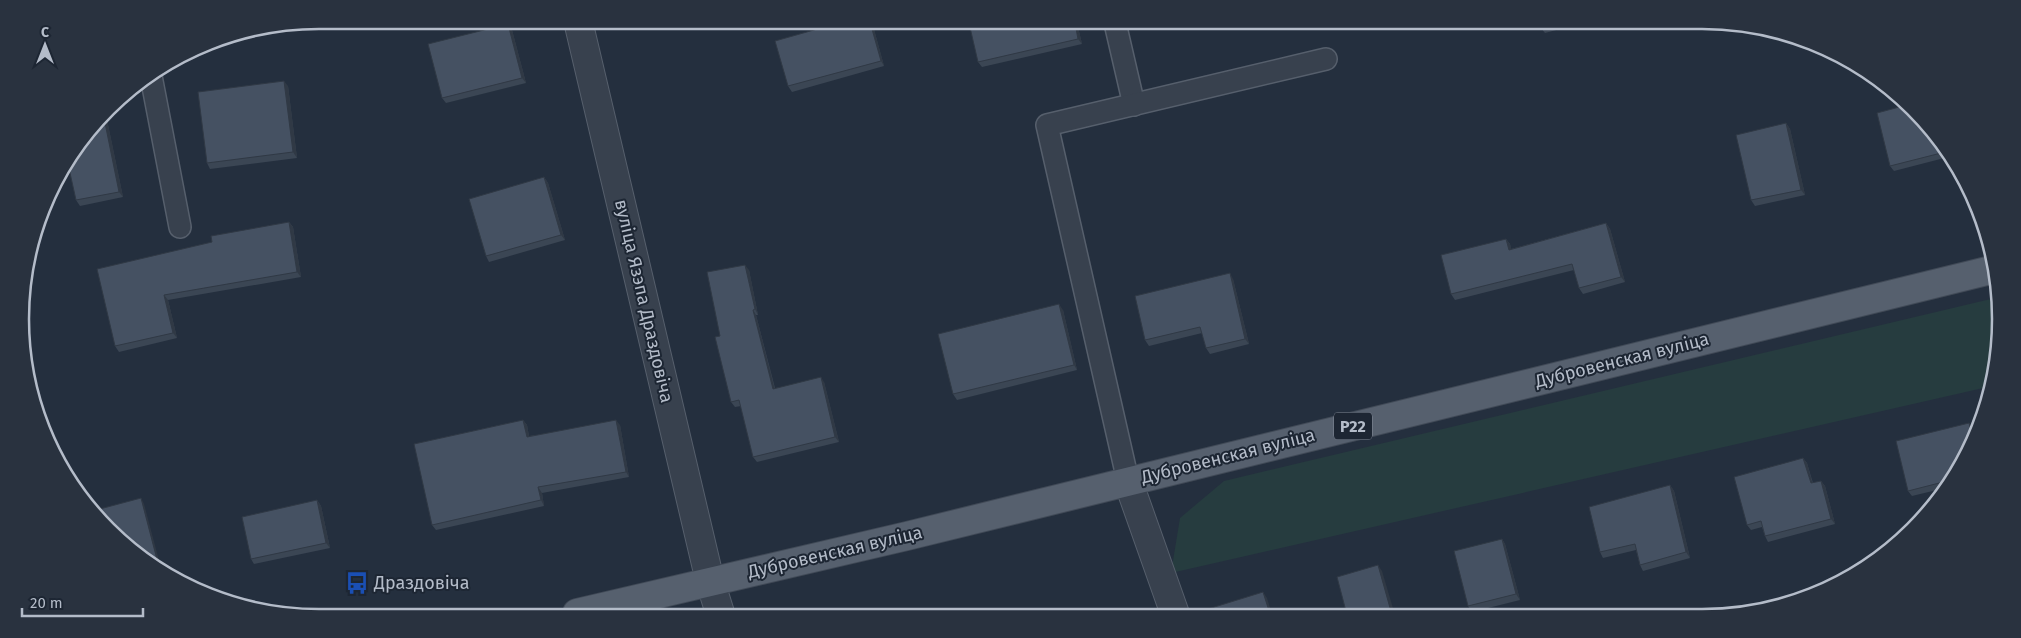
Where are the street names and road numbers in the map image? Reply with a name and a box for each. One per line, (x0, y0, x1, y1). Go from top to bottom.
street label: вуліца Язэпа Драздовіча (610, 197, 678, 405)
street label: Дубровенская вуліца (1532, 328, 1711, 393)
road number: Р22 (1334, 412, 1372, 440)
street label: Дубровенская вуліца (1138, 424, 1317, 489)
street label: Дубровенская вуліца (745, 521, 924, 583)

